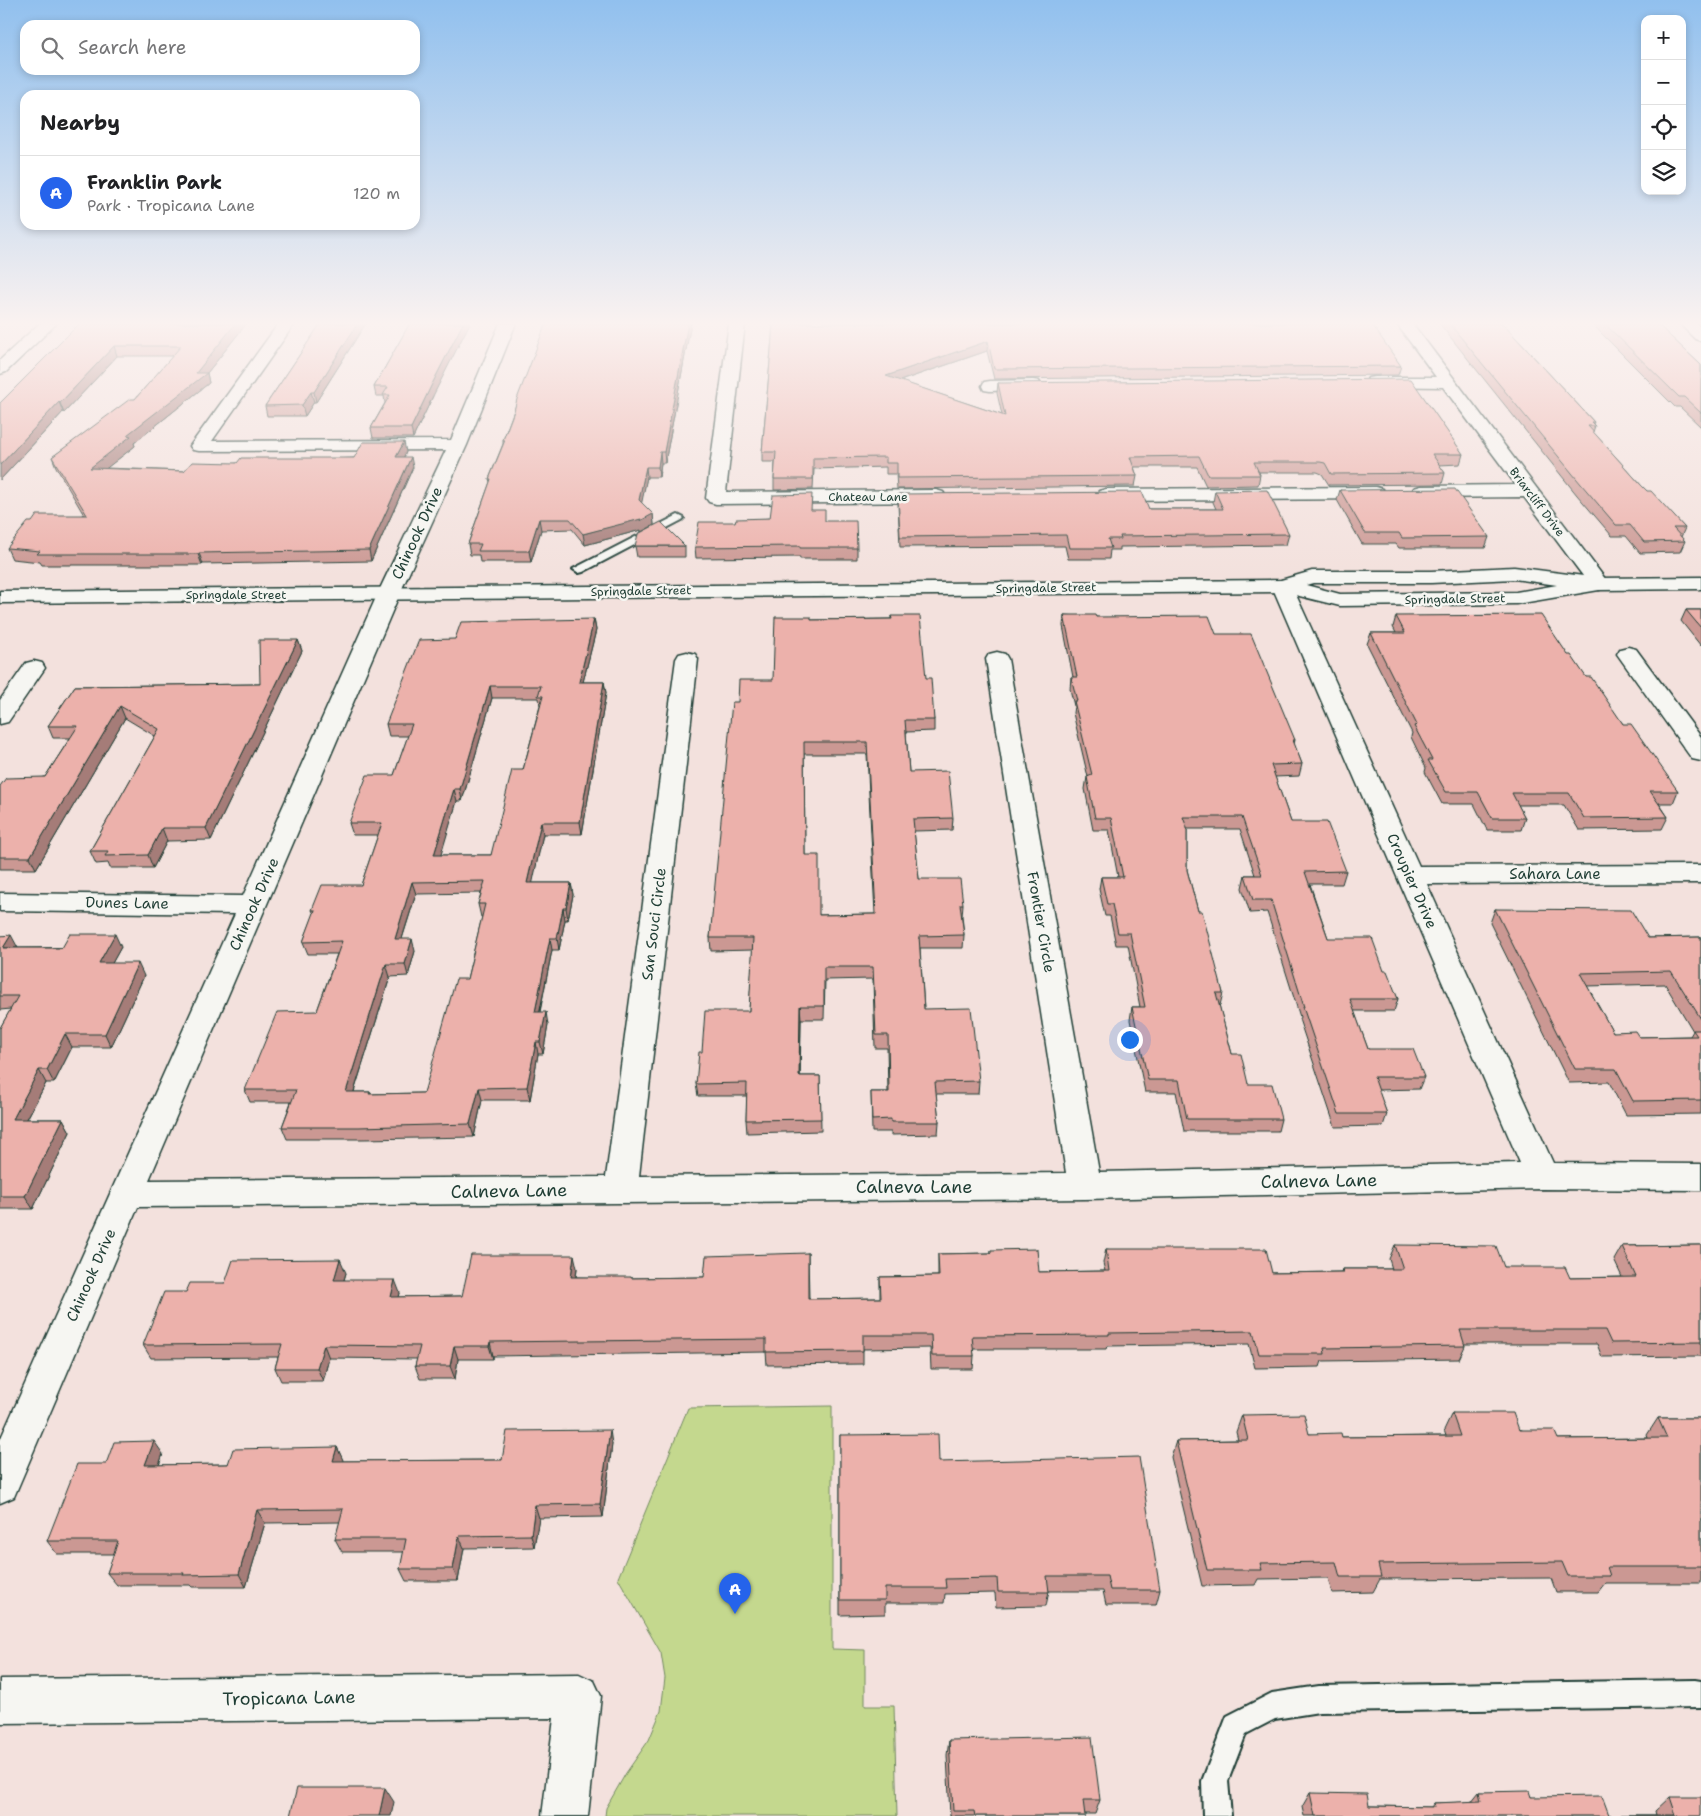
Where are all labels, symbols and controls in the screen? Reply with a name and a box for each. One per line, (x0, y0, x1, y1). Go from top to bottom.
map controls (1641, 15, 1686, 195)
button: + (1641, 15, 1686, 60)
search box (20, 20, 420, 75)
icon: search (38, 34, 66, 62)
text: Search here (78, 35, 187, 60)
button: − (1641, 60, 1686, 105)
button: locate (1641, 105, 1686, 150)
text: Nearby (40, 109, 120, 137)
button: layers (1641, 150, 1686, 195)
text: Franklin Park (87, 170, 222, 195)
text: A (50, 183, 62, 204)
text: 120 m (353, 183, 400, 204)
text: Park · Tropicana Lane (87, 195, 255, 216)
street label: Briarcliff Drive (1506, 464, 1568, 540)
street label: Chinook Drive (387, 484, 447, 582)
street label: Chateau Lane (828, 489, 908, 505)
street label: Springdale Street (995, 579, 1097, 597)
street label: Springdale Street (590, 582, 692, 600)
street label: Springdale Street (186, 587, 286, 603)
street label: Springdale Street (1404, 590, 1506, 608)
street label: Croupier Drive (1382, 830, 1442, 932)
street label: Chinook Drive (225, 854, 283, 954)
street label: Sahara Lane (1509, 864, 1601, 884)
street label: San Souci Circle (637, 866, 671, 982)
street label: Frontier Circle (1022, 870, 1060, 974)
street label: Dunes Lane (85, 892, 169, 914)
your location (1117, 1027, 1143, 1053)
street label: Calneva Lane (1260, 1168, 1378, 1194)
street label: Calneva Lane (856, 1175, 972, 1199)
street label: Calneva Lane (450, 1178, 568, 1204)
street label: Chinook Drive (62, 1225, 120, 1325)
pin: A (719, 1573, 751, 1614)
street label: Tropicana Lane (222, 1685, 356, 1711)

